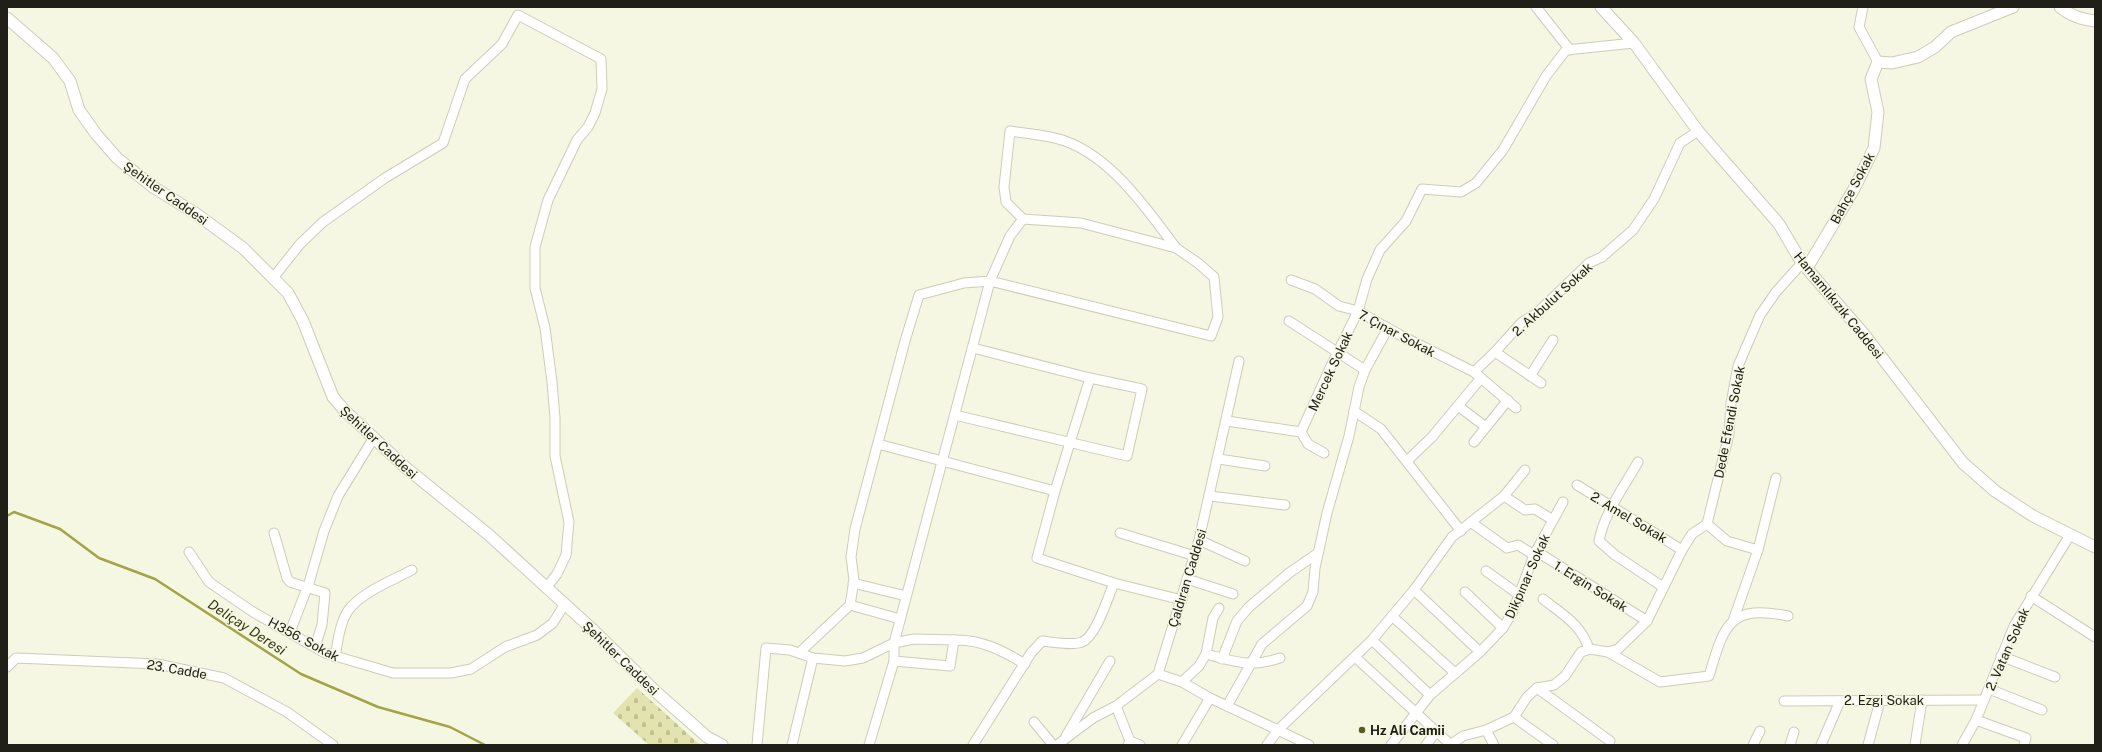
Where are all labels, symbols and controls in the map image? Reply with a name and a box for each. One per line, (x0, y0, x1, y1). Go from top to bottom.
street label: Bahçe Sokak (1827, 150, 1878, 226)
street label: Şehitler Caddesi (121, 159, 211, 228)
street label: Hamamlıkızık Caddesi (1791, 249, 1886, 362)
street label: 2. Akbulut Sokak (1509, 259, 1596, 339)
street label: 7. Çınar Sokak (1356, 307, 1438, 360)
street label: Mercek Sokak (1305, 329, 1355, 413)
street label: Dede Efendi Sokak (1711, 365, 1748, 480)
street label: Şehitler Caddesi (337, 403, 420, 482)
street label: 2. Amel Sokak (1588, 489, 1670, 546)
street label: Çaldıran Caddesi (1165, 527, 1210, 629)
street label: Dikpınar Sokak (1502, 532, 1553, 621)
street label: 1. Ergin Sokak (1551, 558, 1630, 615)
water label: Deliçay Deresi (205, 596, 289, 658)
street label: 2. Vatan Sokak (1982, 605, 2032, 693)
street label: H356. Sokak (266, 614, 342, 664)
street label: Şehitler Caddesi (580, 618, 662, 698)
street label: 23. Cadde (146, 657, 208, 682)
street label: 2. Ezgi Sokak (1844, 693, 1924, 708)
place label: Hz Ali Camii (1370, 723, 1445, 738)
marker: Hz Ali Camii (1357, 725, 1367, 735)

